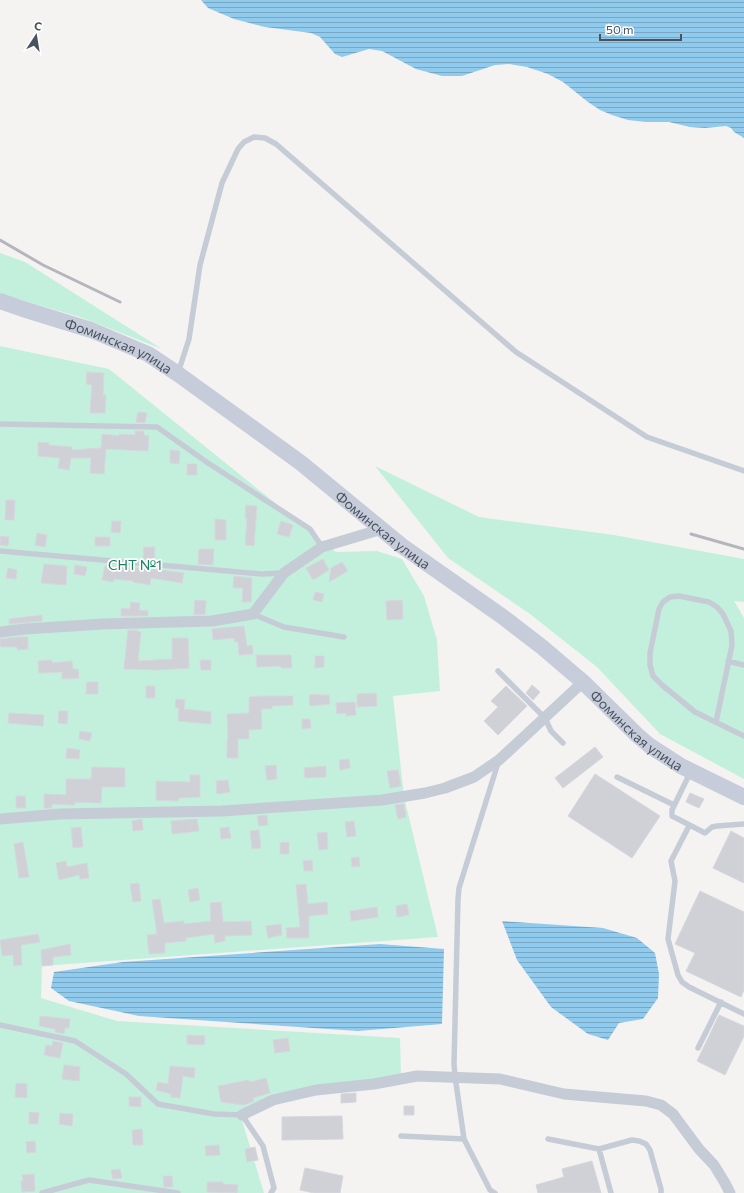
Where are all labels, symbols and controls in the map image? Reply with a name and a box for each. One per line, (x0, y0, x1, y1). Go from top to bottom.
north arrow (16, 16, 56, 56)
scale bar (600, 16, 681, 42)
text: С (33, 19, 44, 33)
text: 50 m (606, 22, 634, 36)
street label: Фоминская улица (63, 314, 176, 376)
street label: Фоминская улица (332, 487, 434, 572)
park label: СНТ №1 (108, 556, 162, 573)
street label: Фоминская улица (587, 686, 686, 774)

